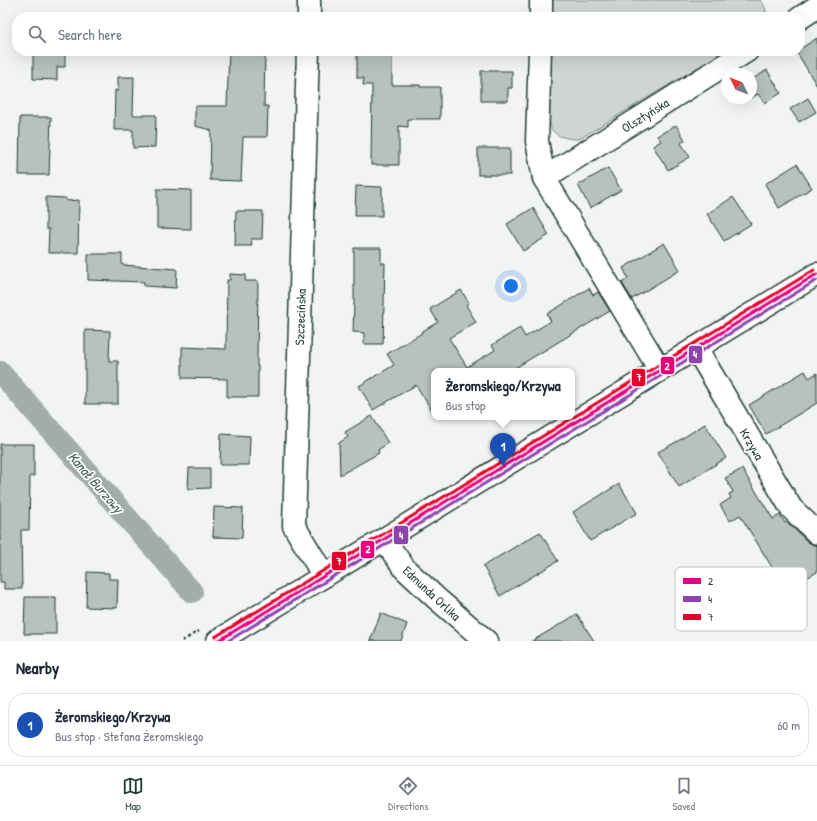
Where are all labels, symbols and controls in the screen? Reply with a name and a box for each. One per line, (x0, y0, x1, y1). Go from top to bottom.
search box (12, 12, 805, 56)
icon: search (26, 23, 48, 45)
text: Search here (58, 24, 122, 45)
north arrow (721, 68, 757, 104)
street label: Olsztyńska (618, 93, 672, 137)
your location (501, 276, 521, 296)
street label: Szczecińska (290, 288, 310, 346)
line badge: 4 (688, 345, 703, 364)
text: 4 (693, 347, 697, 361)
line badge: 2 (660, 356, 675, 375)
text: 2 (664, 359, 670, 373)
popup (431, 368, 575, 420)
line badge: 7 (631, 368, 646, 387)
text: 7 (635, 370, 642, 384)
text: Żeromskiego/Krzywa (445, 375, 561, 396)
text: Bus stop (445, 396, 485, 414)
street label: Krzywa (736, 425, 768, 463)
pin: 1 (490, 433, 516, 466)
water label: Kanał Burzowy (63, 447, 129, 519)
line badge: 4 (393, 525, 409, 545)
text: 4 (399, 528, 403, 542)
line badge: 2 (360, 540, 375, 559)
text: 2 (365, 542, 371, 556)
line badge: 7 (331, 551, 347, 571)
text: 7 (335, 554, 342, 568)
street label: Edmunda Orlika (399, 562, 465, 624)
legend (675, 567, 807, 631)
text: 2 (708, 574, 713, 588)
text: 4 (708, 592, 712, 606)
text: 7 (708, 610, 713, 624)
text: Nearby (16, 656, 59, 679)
text: Żeromskiego/Krzywa (55, 706, 170, 727)
text: 1 (28, 716, 32, 734)
text: 60 m (777, 716, 800, 734)
text: Bus stop · Stefana Żeromskiego (55, 727, 203, 745)
tab: Map (122, 775, 144, 813)
tab: Directions (388, 775, 429, 813)
tab: Saved (673, 775, 695, 813)

